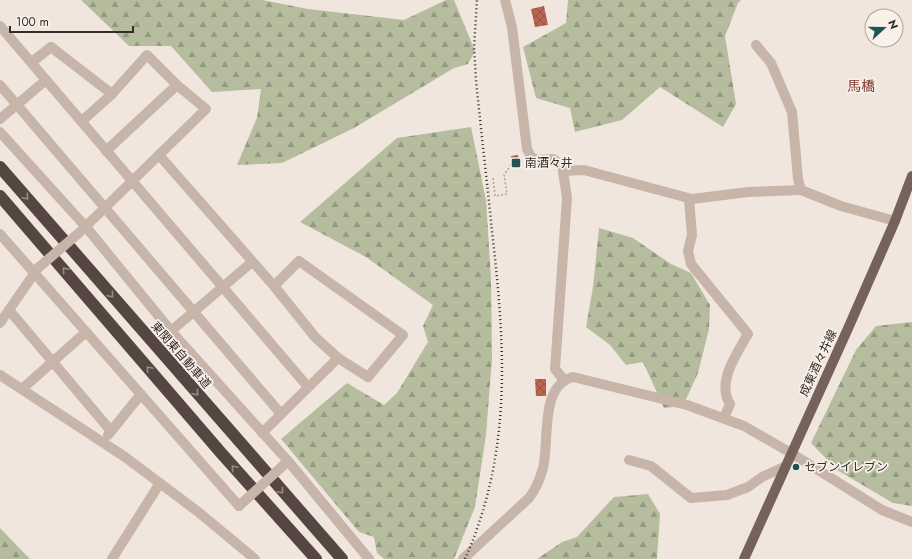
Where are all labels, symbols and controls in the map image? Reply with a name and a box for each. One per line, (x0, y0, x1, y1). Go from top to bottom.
scale bar (10, 8, 133, 34)
north arrow (864, 8, 904, 48)
text: 100 m (16, 13, 49, 31)
text: N (884, 17, 902, 31)
district label: 馬橋 (847, 76, 875, 96)
place label: 南酒々井 (525, 154, 573, 172)
marker: 南酒々井 (510, 157, 522, 169)
one-way arrow (21, 192, 28, 199)
one-way arrow (62, 267, 70, 275)
one-way arrow (106, 290, 113, 298)
street label: 東関東自動車道 (147, 317, 215, 393)
street label: 成東酒々井線 (795, 327, 841, 399)
one-way arrow (147, 366, 154, 374)
one-way arrow (191, 389, 198, 396)
place label: セブンイレブン (804, 458, 888, 476)
marker: セブンイレブン (791, 462, 801, 472)
one-way arrow (232, 465, 239, 472)
one-way arrow (277, 486, 284, 494)

